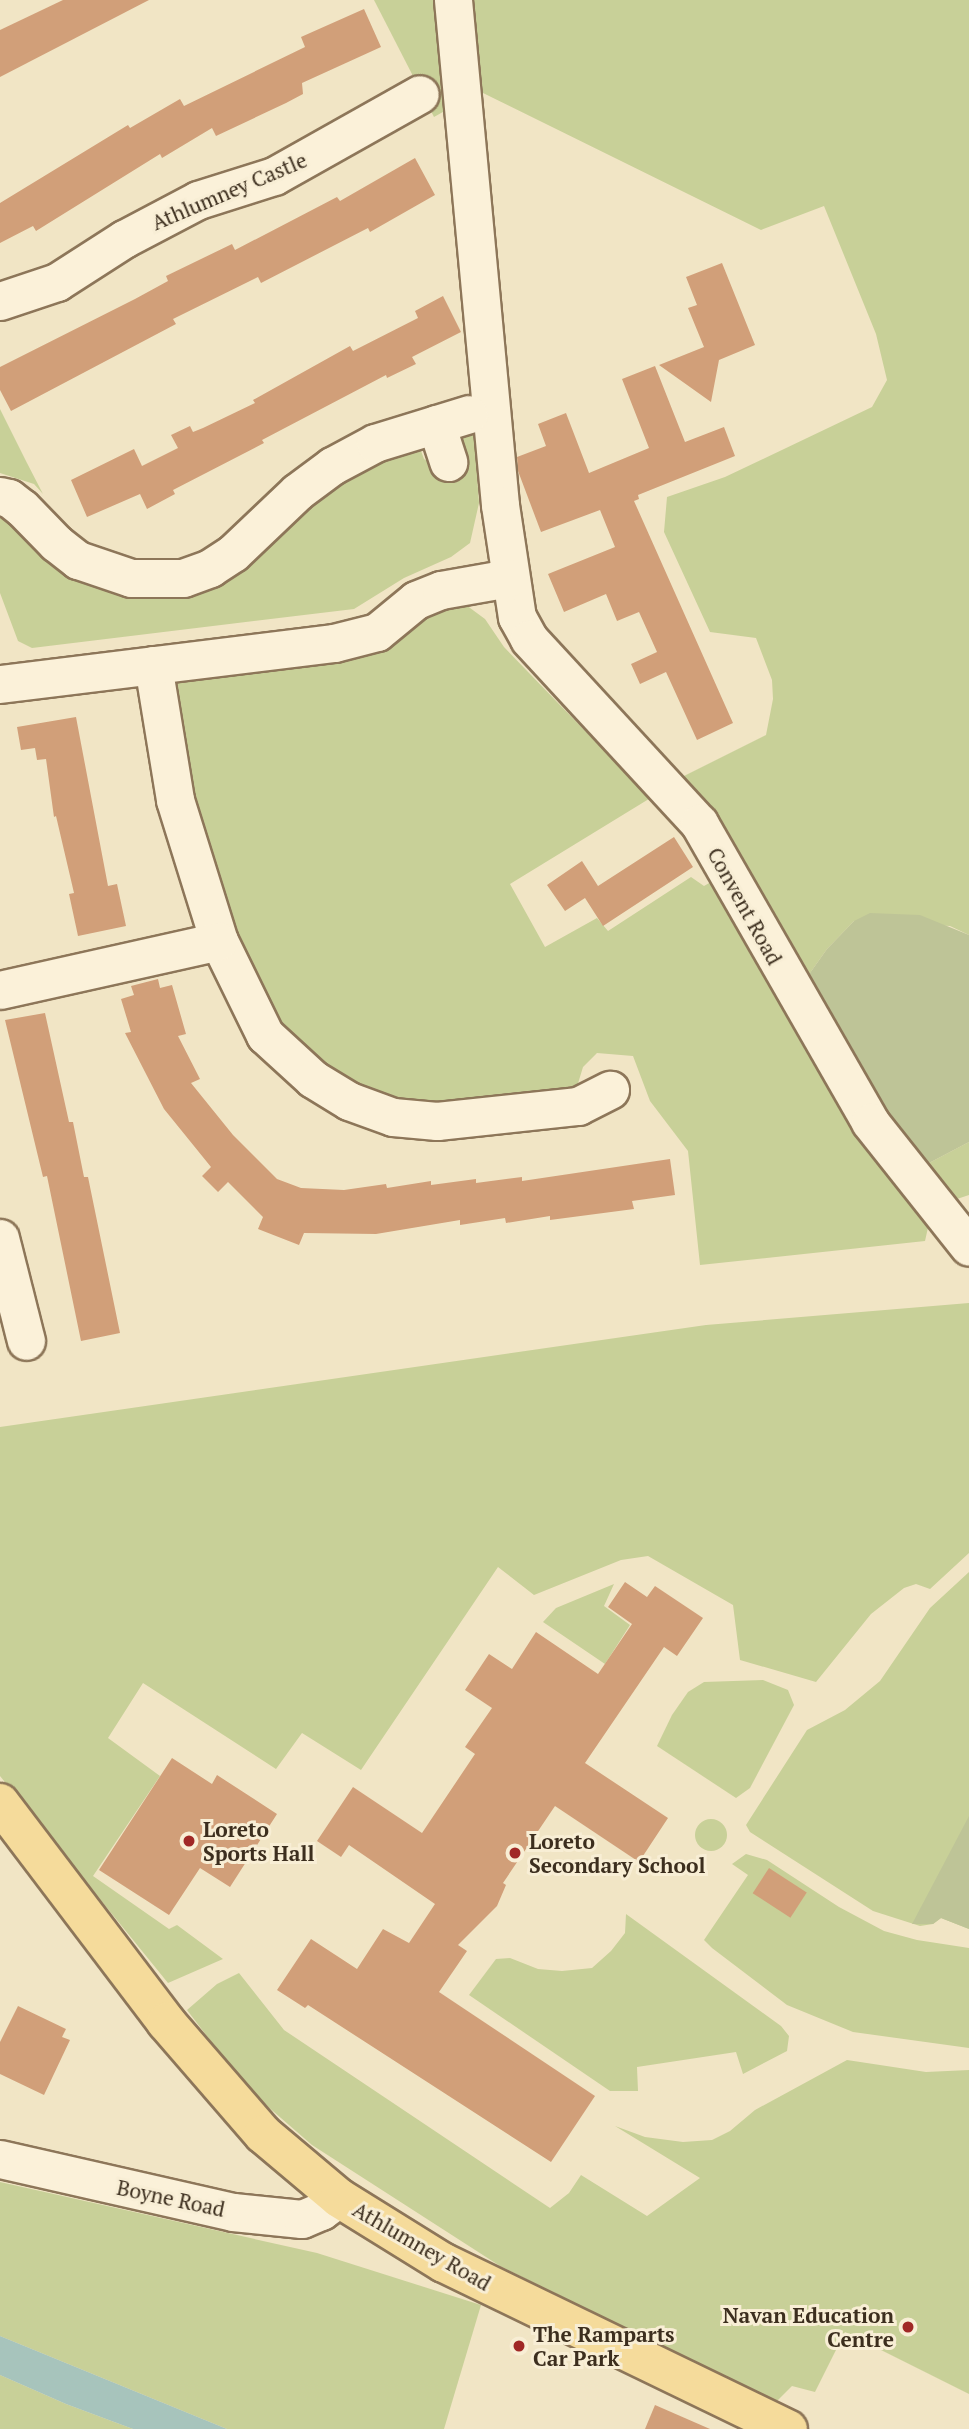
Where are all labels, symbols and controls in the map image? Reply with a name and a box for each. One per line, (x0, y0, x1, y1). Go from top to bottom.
street label: Athlumney Castle (148, 147, 310, 235)
street label: Convent Road (702, 843, 788, 969)
place label: Loreto Sports Hall (203, 1816, 314, 1866)
place label: Loreto Secondary School (529, 1828, 705, 1878)
marker: Loreto Sports Hall (181, 1833, 197, 1849)
marker: Loreto Secondary School (507, 1845, 523, 1861)
street label: Boyne Road (115, 2174, 227, 2222)
street label: Athlumney Road (349, 2196, 495, 2296)
place label: Navan Education Centre (723, 2302, 894, 2352)
marker: Navan Education Centre (900, 2319, 916, 2335)
place label: The Ramparts Car Park (533, 2321, 675, 2371)
marker: The Ramparts Car Park (511, 2338, 527, 2354)

